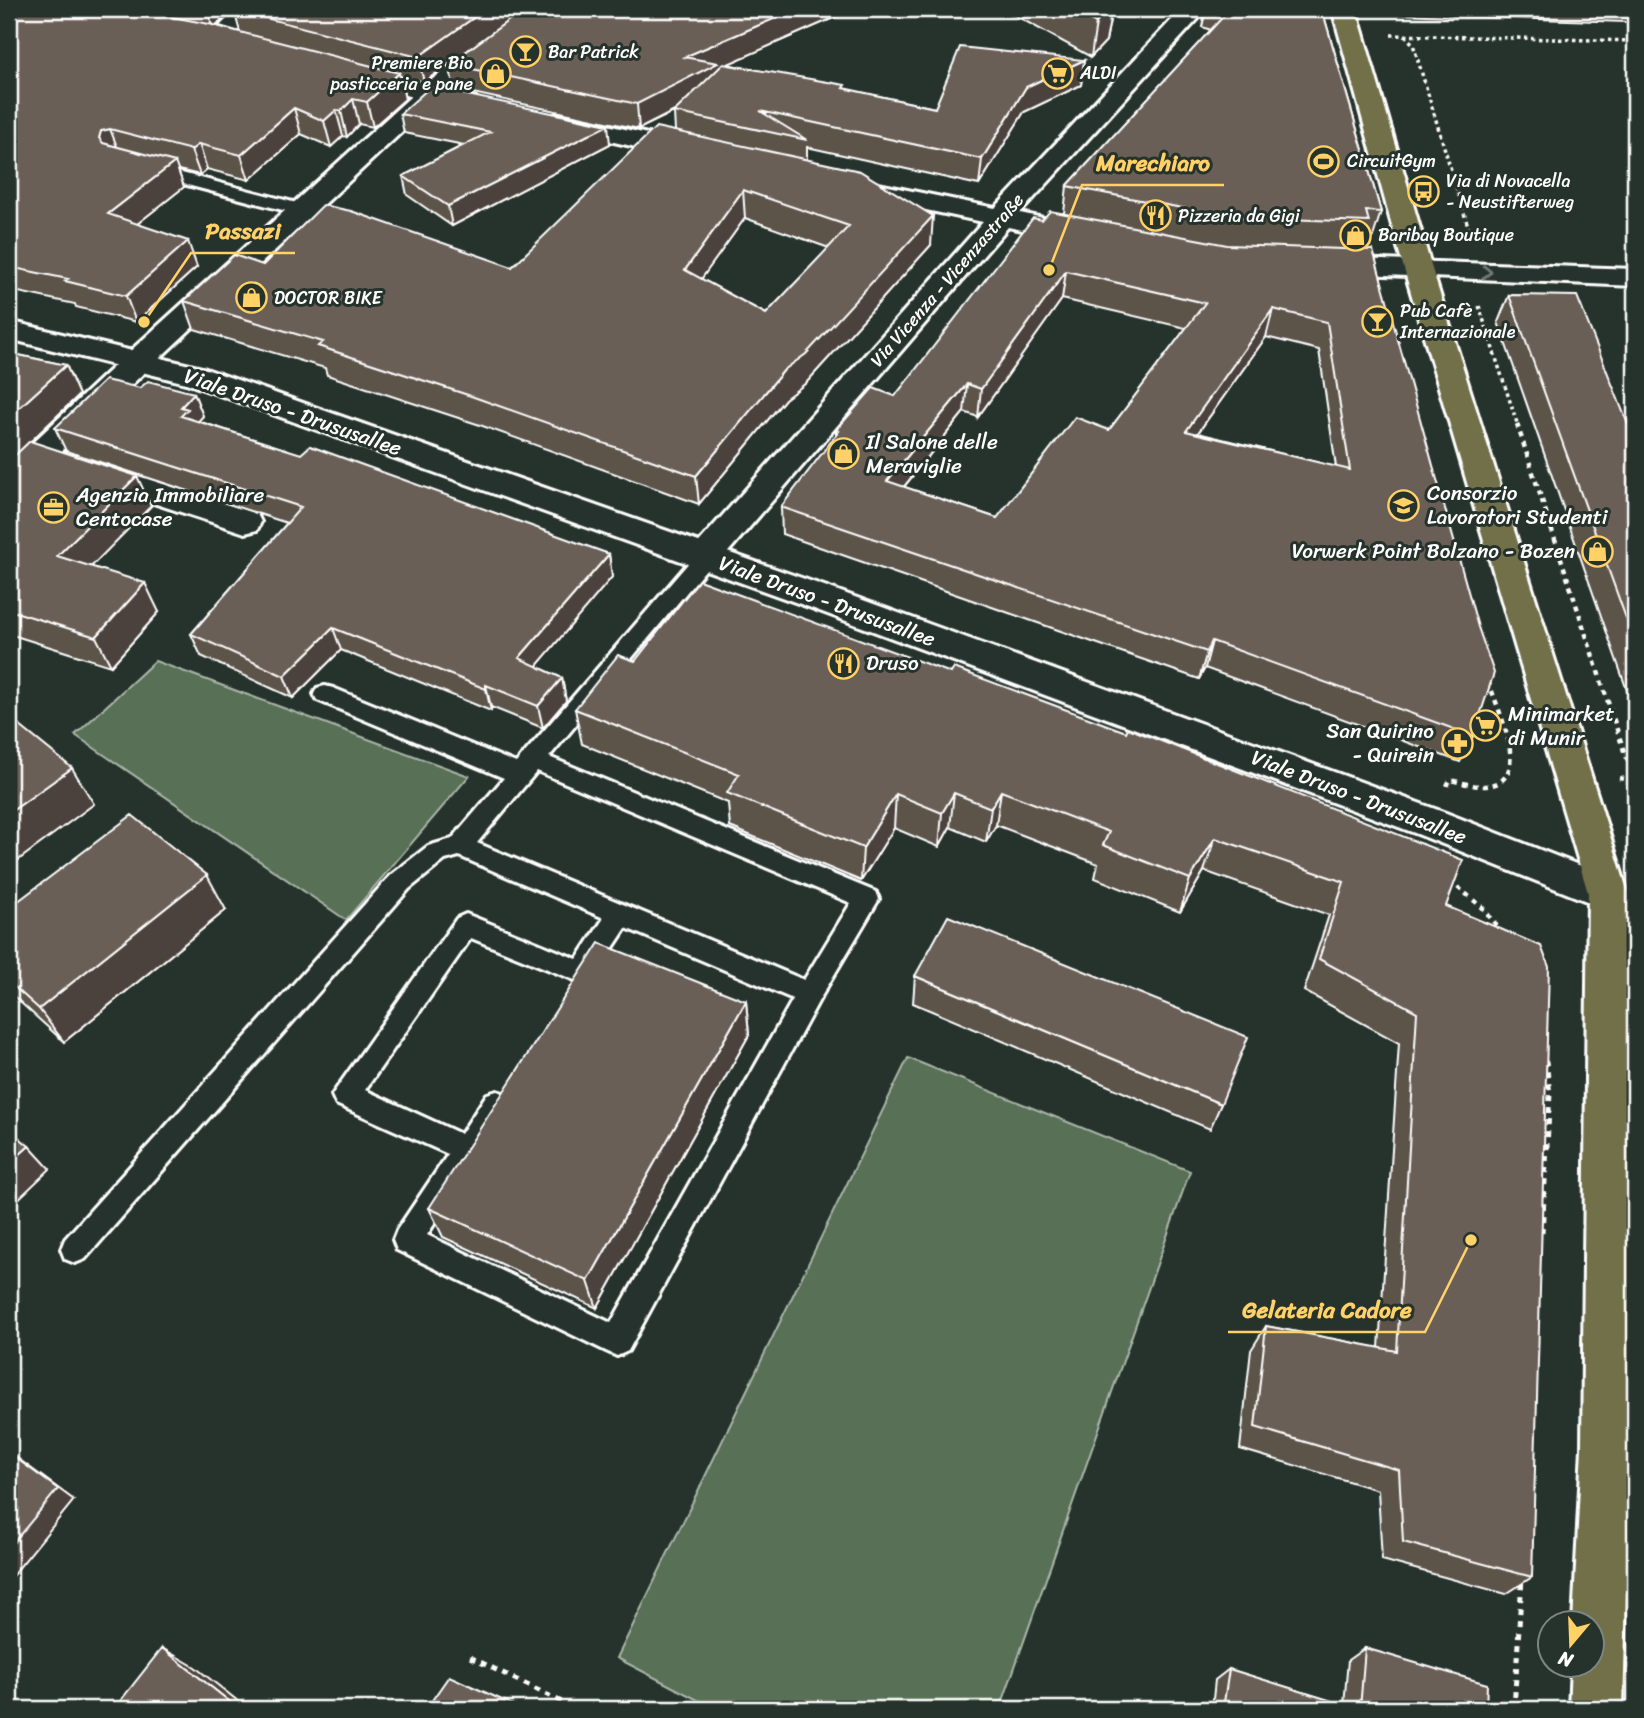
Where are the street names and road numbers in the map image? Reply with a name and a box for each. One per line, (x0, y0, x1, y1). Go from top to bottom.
street label: Via Vicenza - Vicenzastraße (862, 186, 1032, 374)
street label: Viale Druso - Drususallee (179, 357, 407, 467)
street label: Viale Druso - Drususallee (713, 544, 941, 658)
street label: Viale Druso - Drususallee (1246, 738, 1472, 856)

